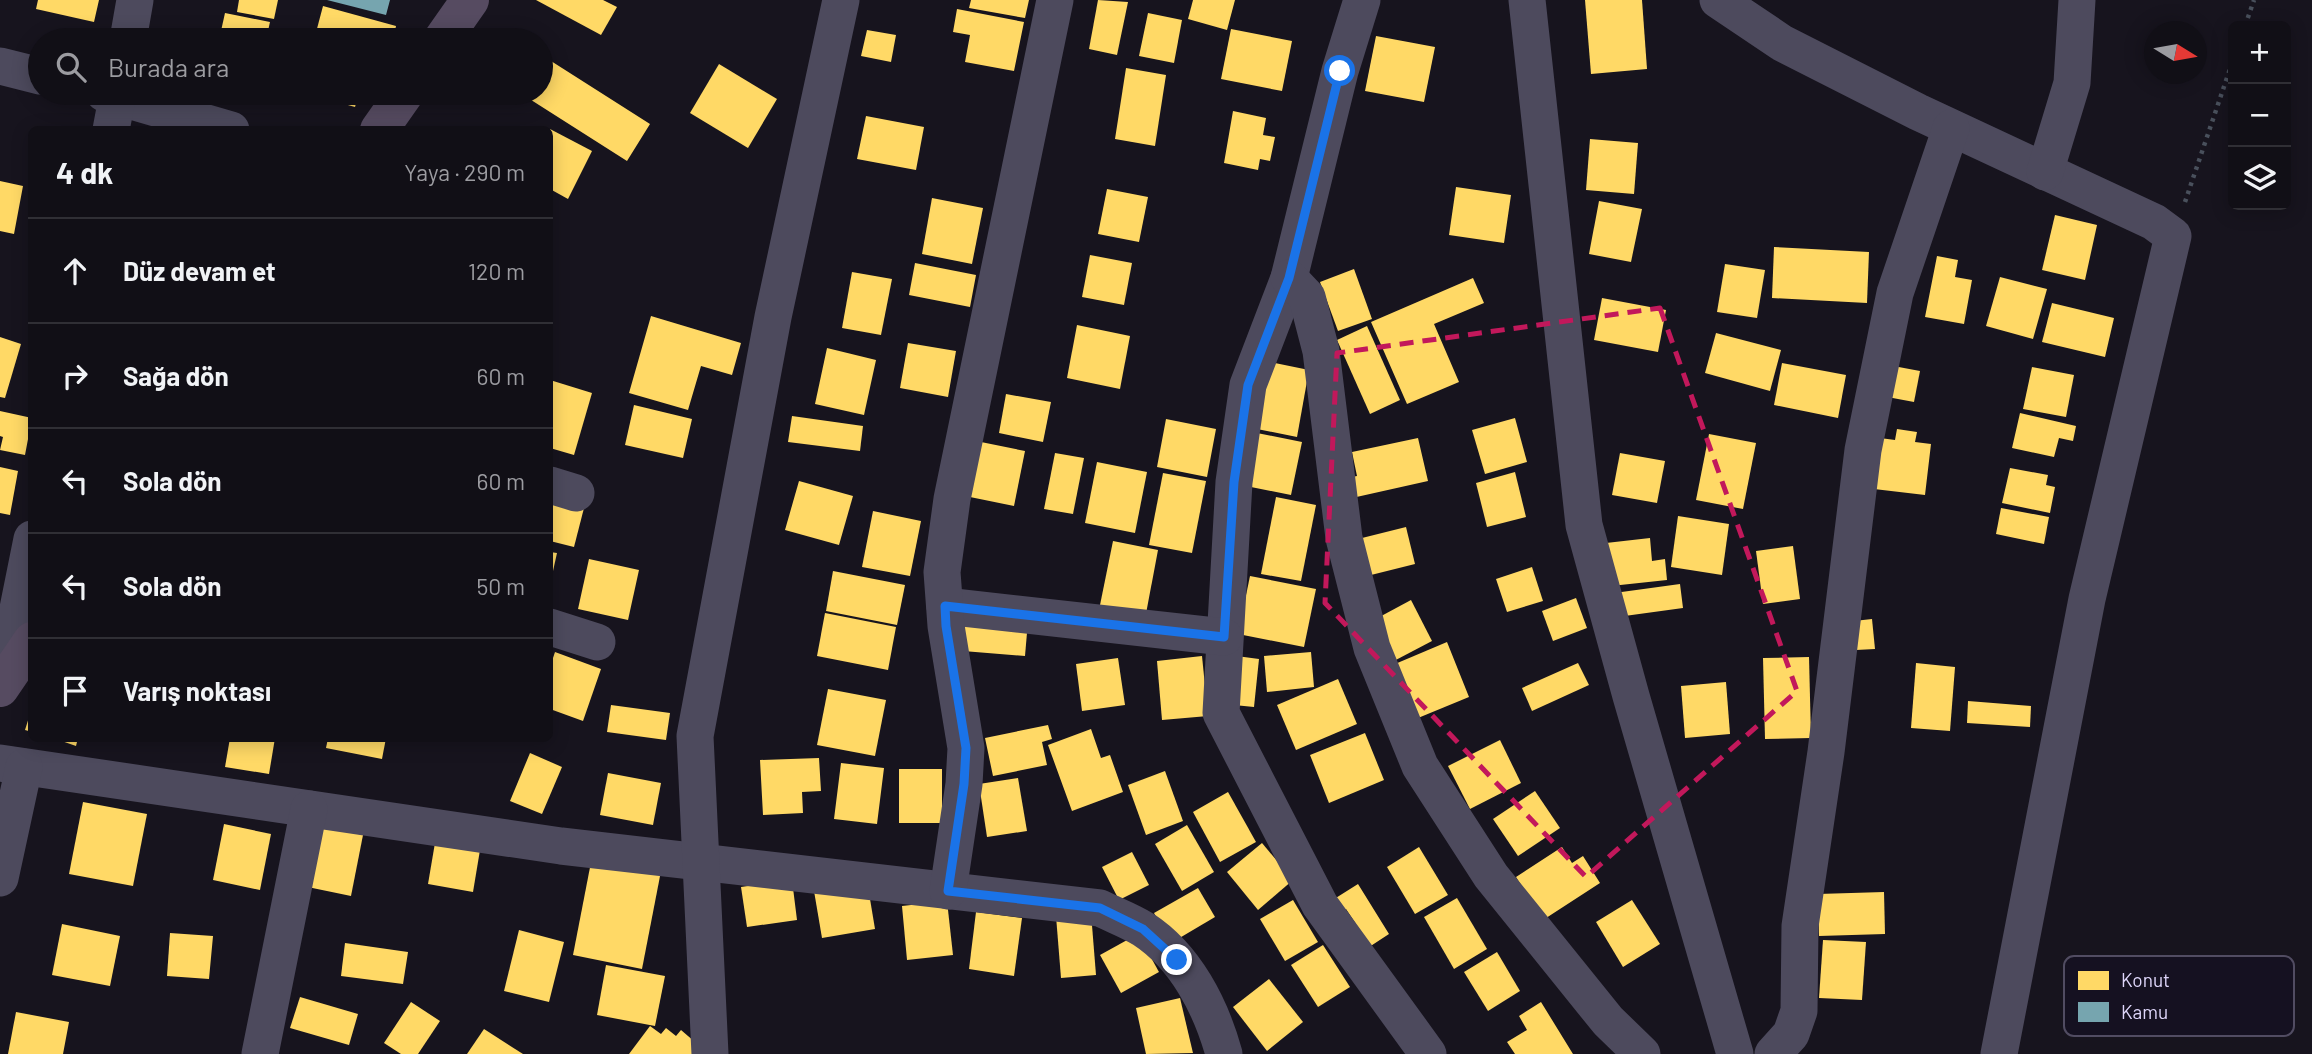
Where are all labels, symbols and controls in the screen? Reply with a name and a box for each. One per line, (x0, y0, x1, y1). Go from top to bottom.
north arrow (2144, 21, 2207, 84)
map controls (2228, 21, 2291, 210)
button: + (2228, 21, 2291, 84)
search box (28, 28, 553, 105)
icon: search (52, 48, 90, 86)
text: Burada ara (108, 51, 229, 82)
route start (1324, 55, 1355, 86)
button: − (2228, 84, 2291, 147)
button: layers (2228, 147, 2291, 210)
text: 4 dk (56, 154, 113, 190)
text: Yaya · 290 m (404, 158, 525, 186)
icon: ahead (56, 252, 94, 290)
text: Düz devam et (123, 255, 276, 286)
text: 120 m (468, 257, 525, 285)
icon: right (56, 357, 94, 395)
text: Sağa dön (123, 360, 229, 391)
text: 60 m (477, 362, 525, 390)
icon: left (56, 462, 94, 500)
text: Sola dön (123, 465, 221, 496)
text: 60 m (477, 467, 525, 495)
icon: left (56, 567, 94, 605)
text: Sola dön (123, 570, 221, 601)
text: 50 m (477, 572, 525, 600)
icon: arrive (56, 672, 94, 710)
text: Varış noktası (123, 675, 271, 706)
route end (1161, 944, 1192, 975)
legend (2064, 956, 2294, 1036)
text: Konut (2121, 968, 2170, 991)
text: Kamu (2121, 1000, 2168, 1023)

